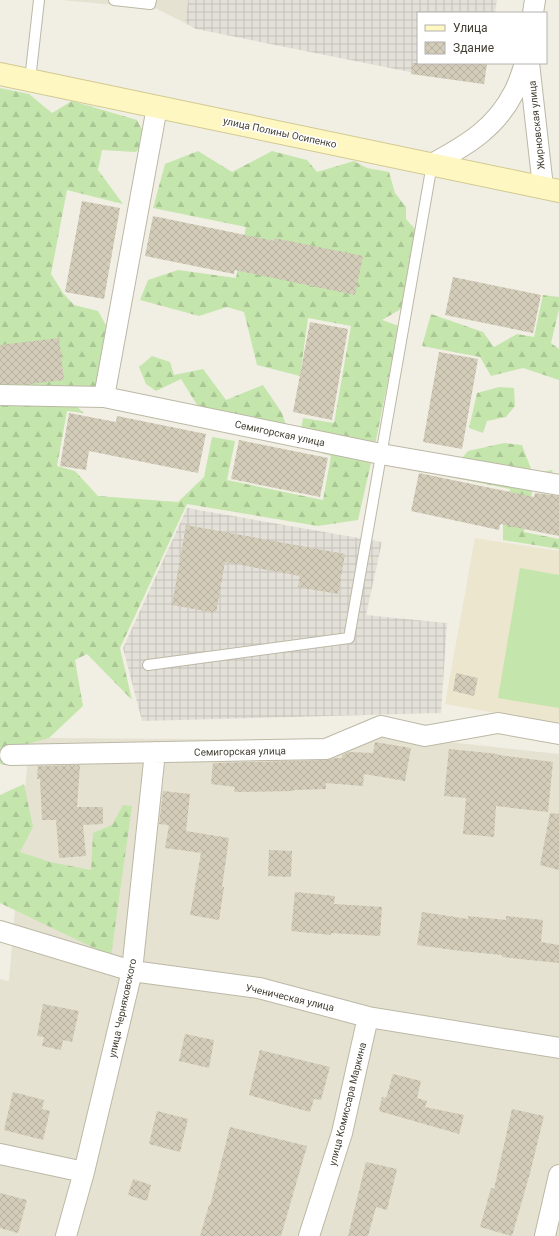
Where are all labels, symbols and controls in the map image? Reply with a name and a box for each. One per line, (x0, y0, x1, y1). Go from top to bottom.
legend (417, 12, 547, 64)
text: Улица (453, 21, 488, 35)
text: Здание (453, 41, 494, 55)
street label: Жирновская улица (526, 80, 547, 170)
street label: улица Полины Осипенко (222, 115, 338, 150)
street label: Семигорская улица (234, 419, 326, 448)
street label: Семигорская улица (194, 745, 286, 758)
street label: улица Черняховского (107, 957, 138, 1059)
street label: Ученическая улица (244, 982, 335, 1013)
street label: улица Комиссара Маркина (327, 1041, 368, 1167)

